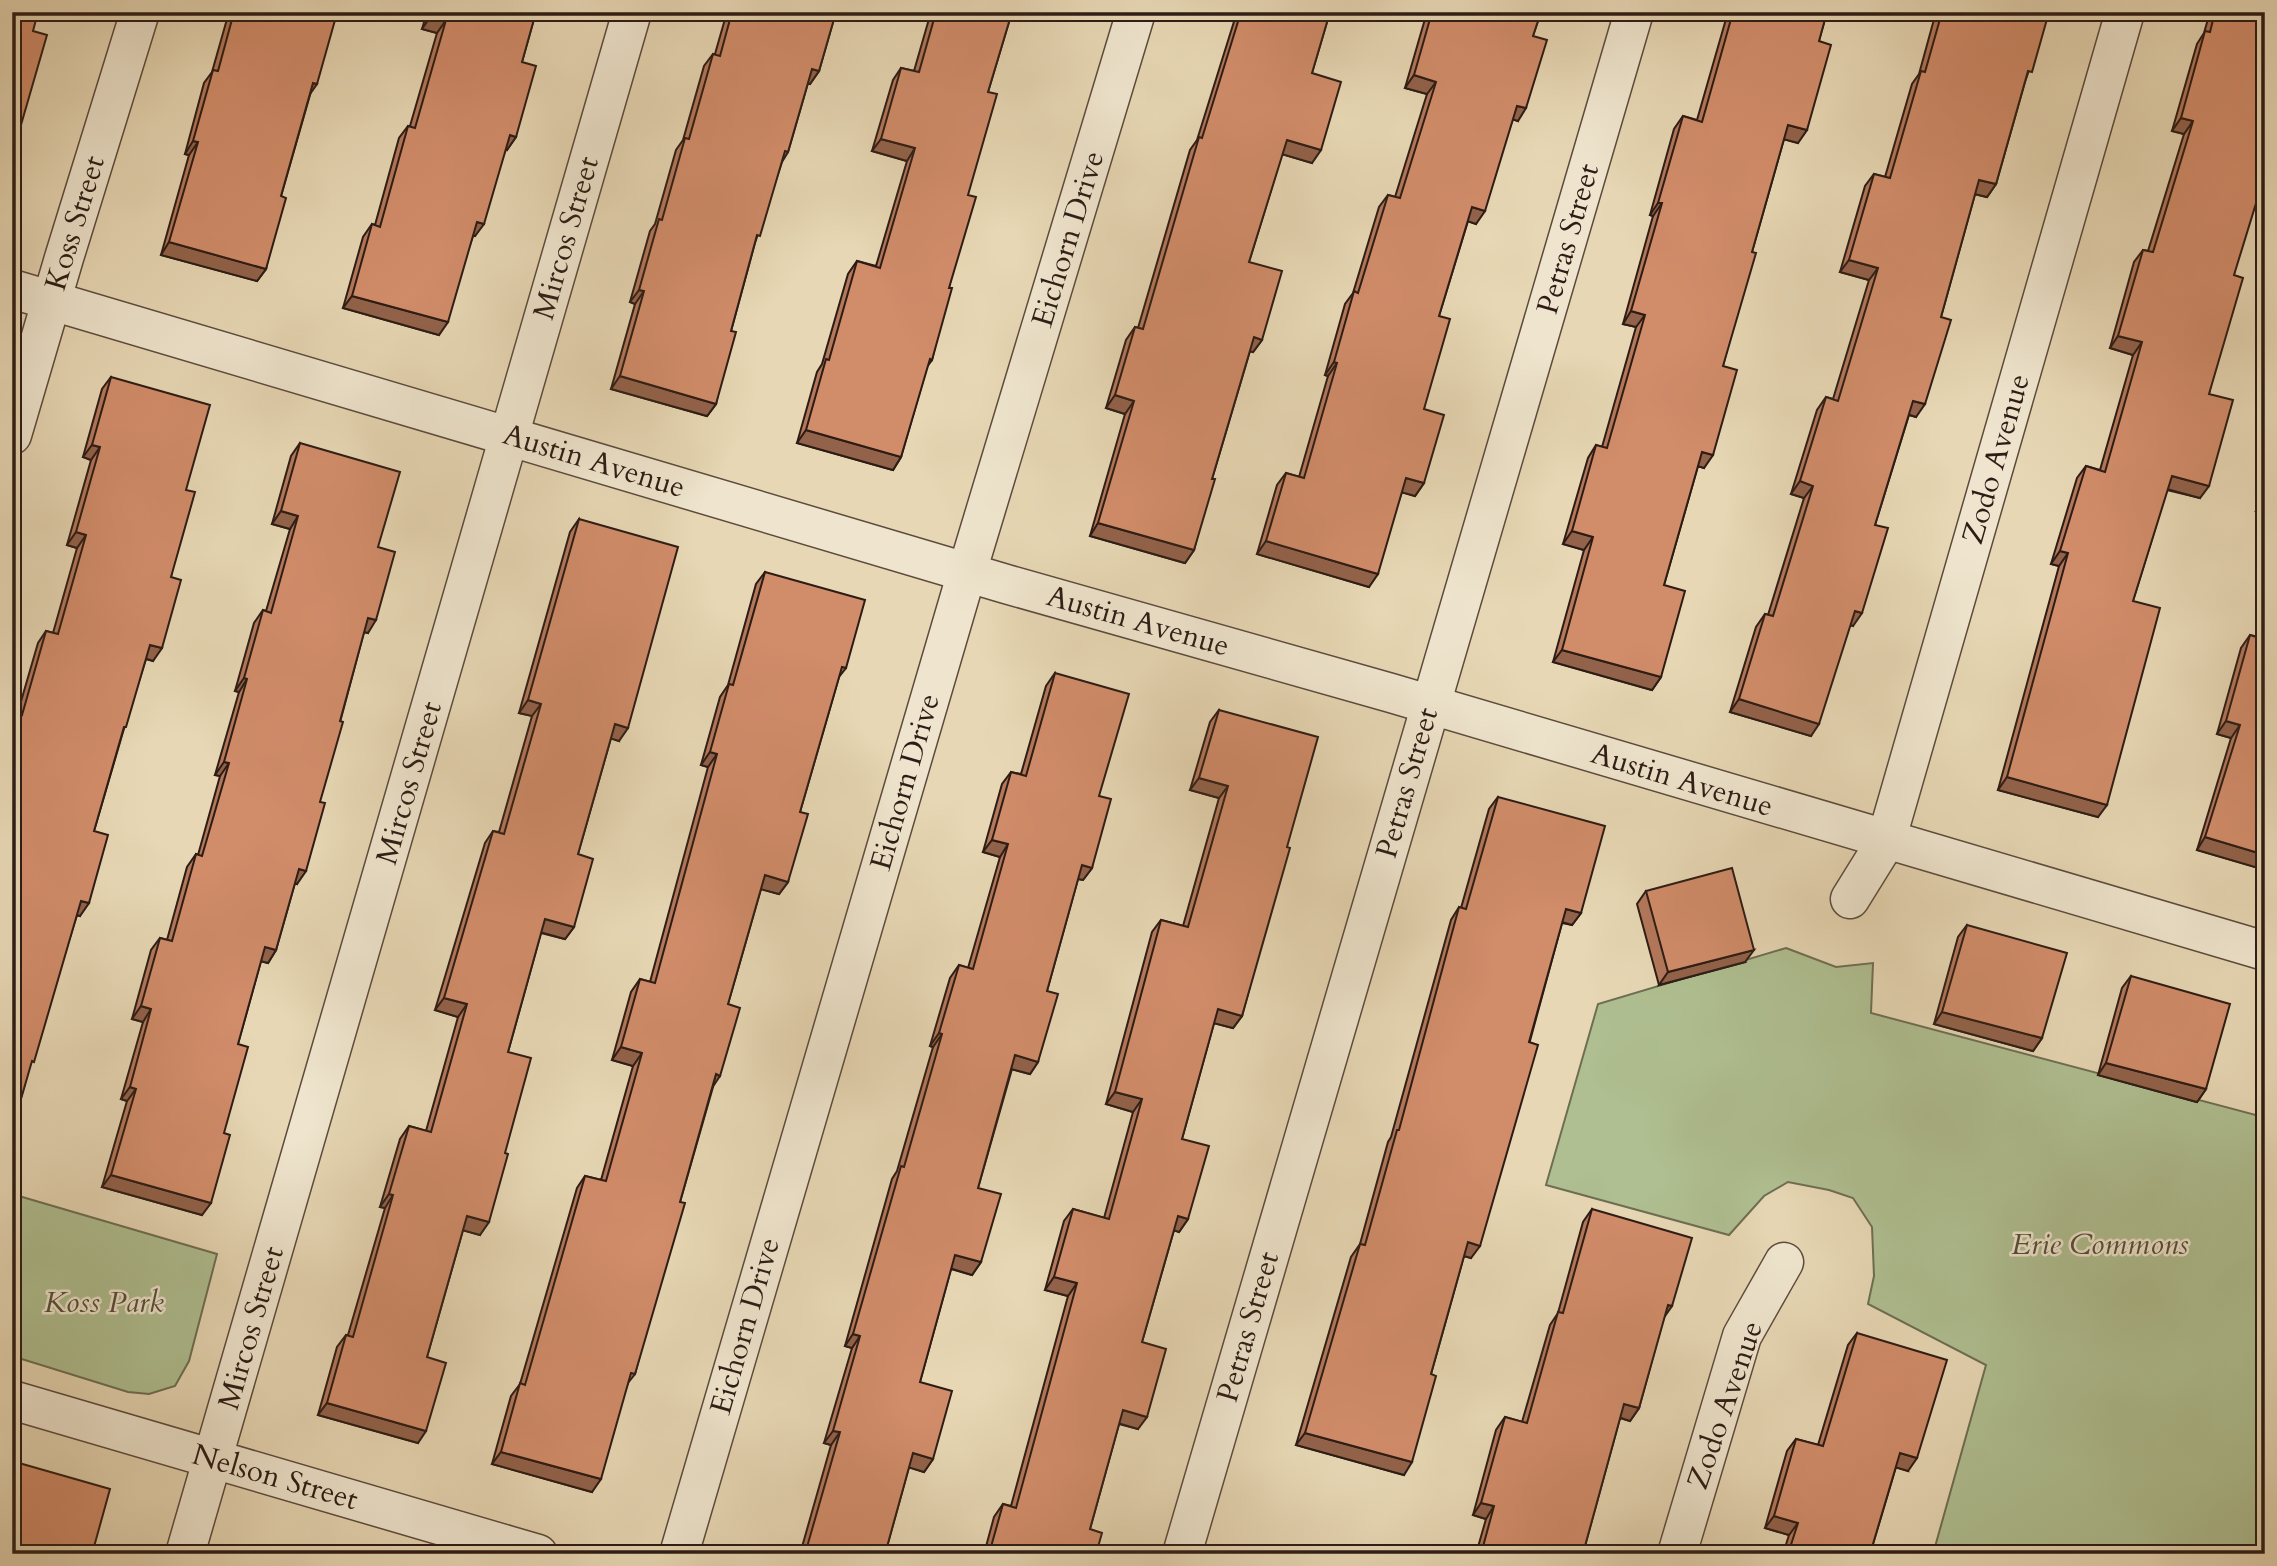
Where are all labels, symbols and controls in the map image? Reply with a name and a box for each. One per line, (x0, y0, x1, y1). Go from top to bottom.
street label: Eichorn Drive (1022, 146, 1114, 332)
street label: Koss Street (35, 150, 115, 295)
street label: Mircos Street (523, 151, 609, 324)
street label: Petras Street (1527, 158, 1609, 319)
street label: Zodo Avenue (1952, 369, 2040, 549)
street label: Austin Avenue (498, 414, 690, 508)
street label: Austin Avenue (1042, 575, 1234, 667)
street label: Eichorn Drive (860, 689, 950, 875)
street label: Mircos Street (366, 696, 452, 869)
street label: Petras Street (1366, 702, 1448, 863)
street label: Austin Avenue (1586, 733, 1778, 827)
park label: Erie Commons (2011, 1224, 2189, 1265)
street label: Eichorn Drive (700, 1233, 790, 1419)
street label: Mircos Street (208, 1241, 294, 1414)
street label: Petras Street (1207, 1246, 1289, 1407)
park label: Koss Park (44, 1282, 164, 1323)
street label: Zodo Avenue (1677, 1316, 1773, 1494)
street label: Nelson Street (187, 1434, 363, 1520)

